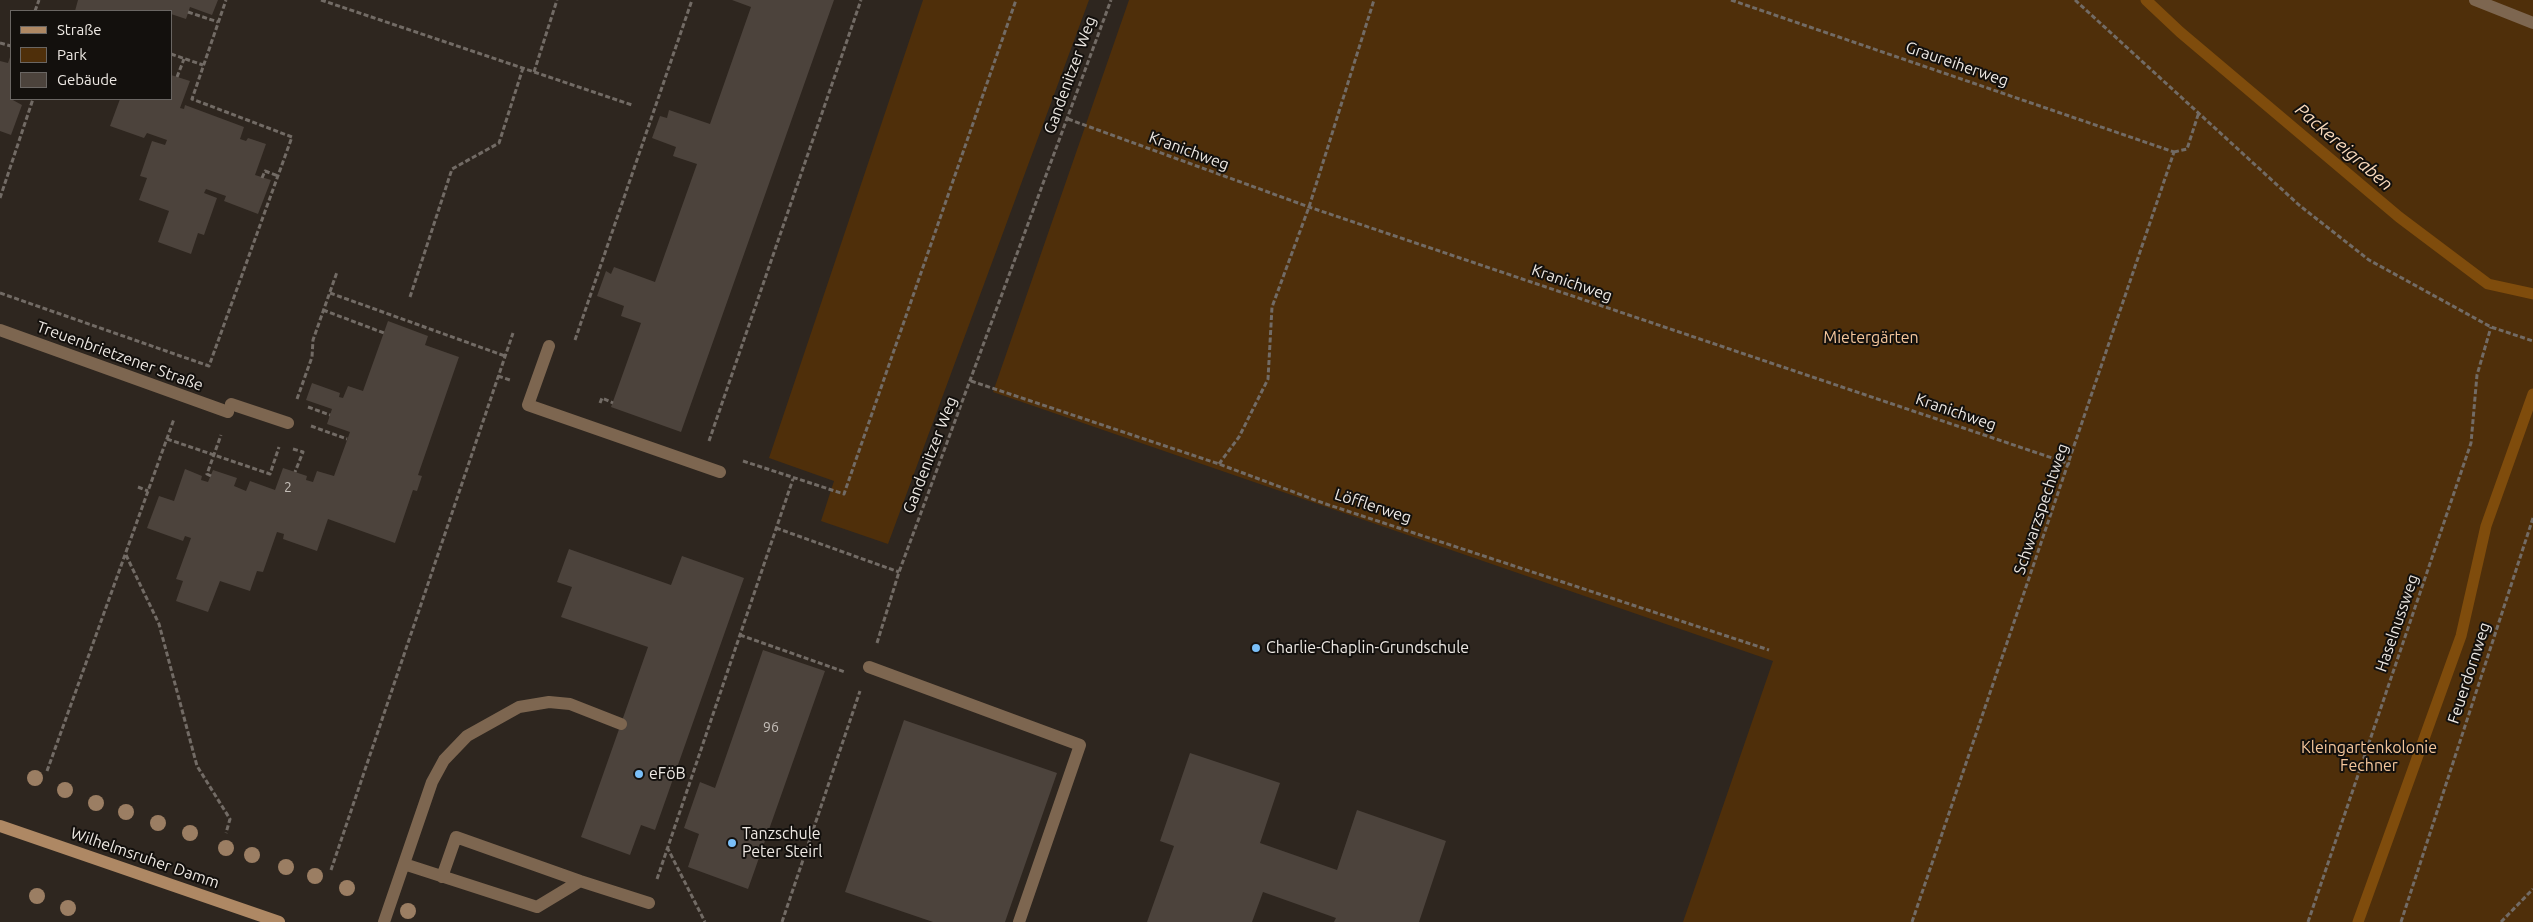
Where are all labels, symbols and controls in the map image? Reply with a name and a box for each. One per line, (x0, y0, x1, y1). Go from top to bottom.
legend (10, 10, 172, 100)
street label: Gandenitzer Weg (1040, 14, 1100, 136)
text: Straße (57, 21, 101, 38)
street label: Graureiherweg (1903, 37, 2011, 91)
text: Park (57, 46, 87, 63)
text: Gebäude (57, 71, 117, 88)
water label: Packereigraben (2291, 99, 2397, 195)
street label: Kranichweg (1146, 128, 1232, 174)
street label: Kranichweg (1529, 260, 1615, 306)
street label: Treuenbrietzener Straße (34, 317, 206, 395)
park label: Mietergärten (1823, 328, 1919, 348)
street label: Kranichweg (1913, 389, 1999, 435)
street label: Gandenitzer Weg (899, 394, 961, 516)
street label: Schwarzspechtweg (2010, 441, 2072, 577)
house number: 2 (284, 479, 292, 495)
street label: Löfflerweg (1332, 485, 1414, 527)
street label: Haselnussweg (2371, 572, 2423, 674)
street label: Feuerdornweg (2444, 620, 2494, 726)
place label: Charlie-Chaplin-Grundschule (1266, 638, 1469, 658)
marker: Charlie-Chaplin-Grundschule (1250, 642, 1262, 654)
house number: 96 (763, 719, 779, 735)
park label: Kleingartenkolonie Fechner (2301, 738, 2437, 776)
place label: eFöB (649, 764, 686, 784)
marker: eFöB (633, 768, 645, 780)
street label: Wilhelmsruher Damm (68, 824, 222, 892)
place label: Tanzschule Peter Steirl (742, 824, 823, 862)
marker: Tanzschule Peter Steirl (726, 837, 738, 849)

